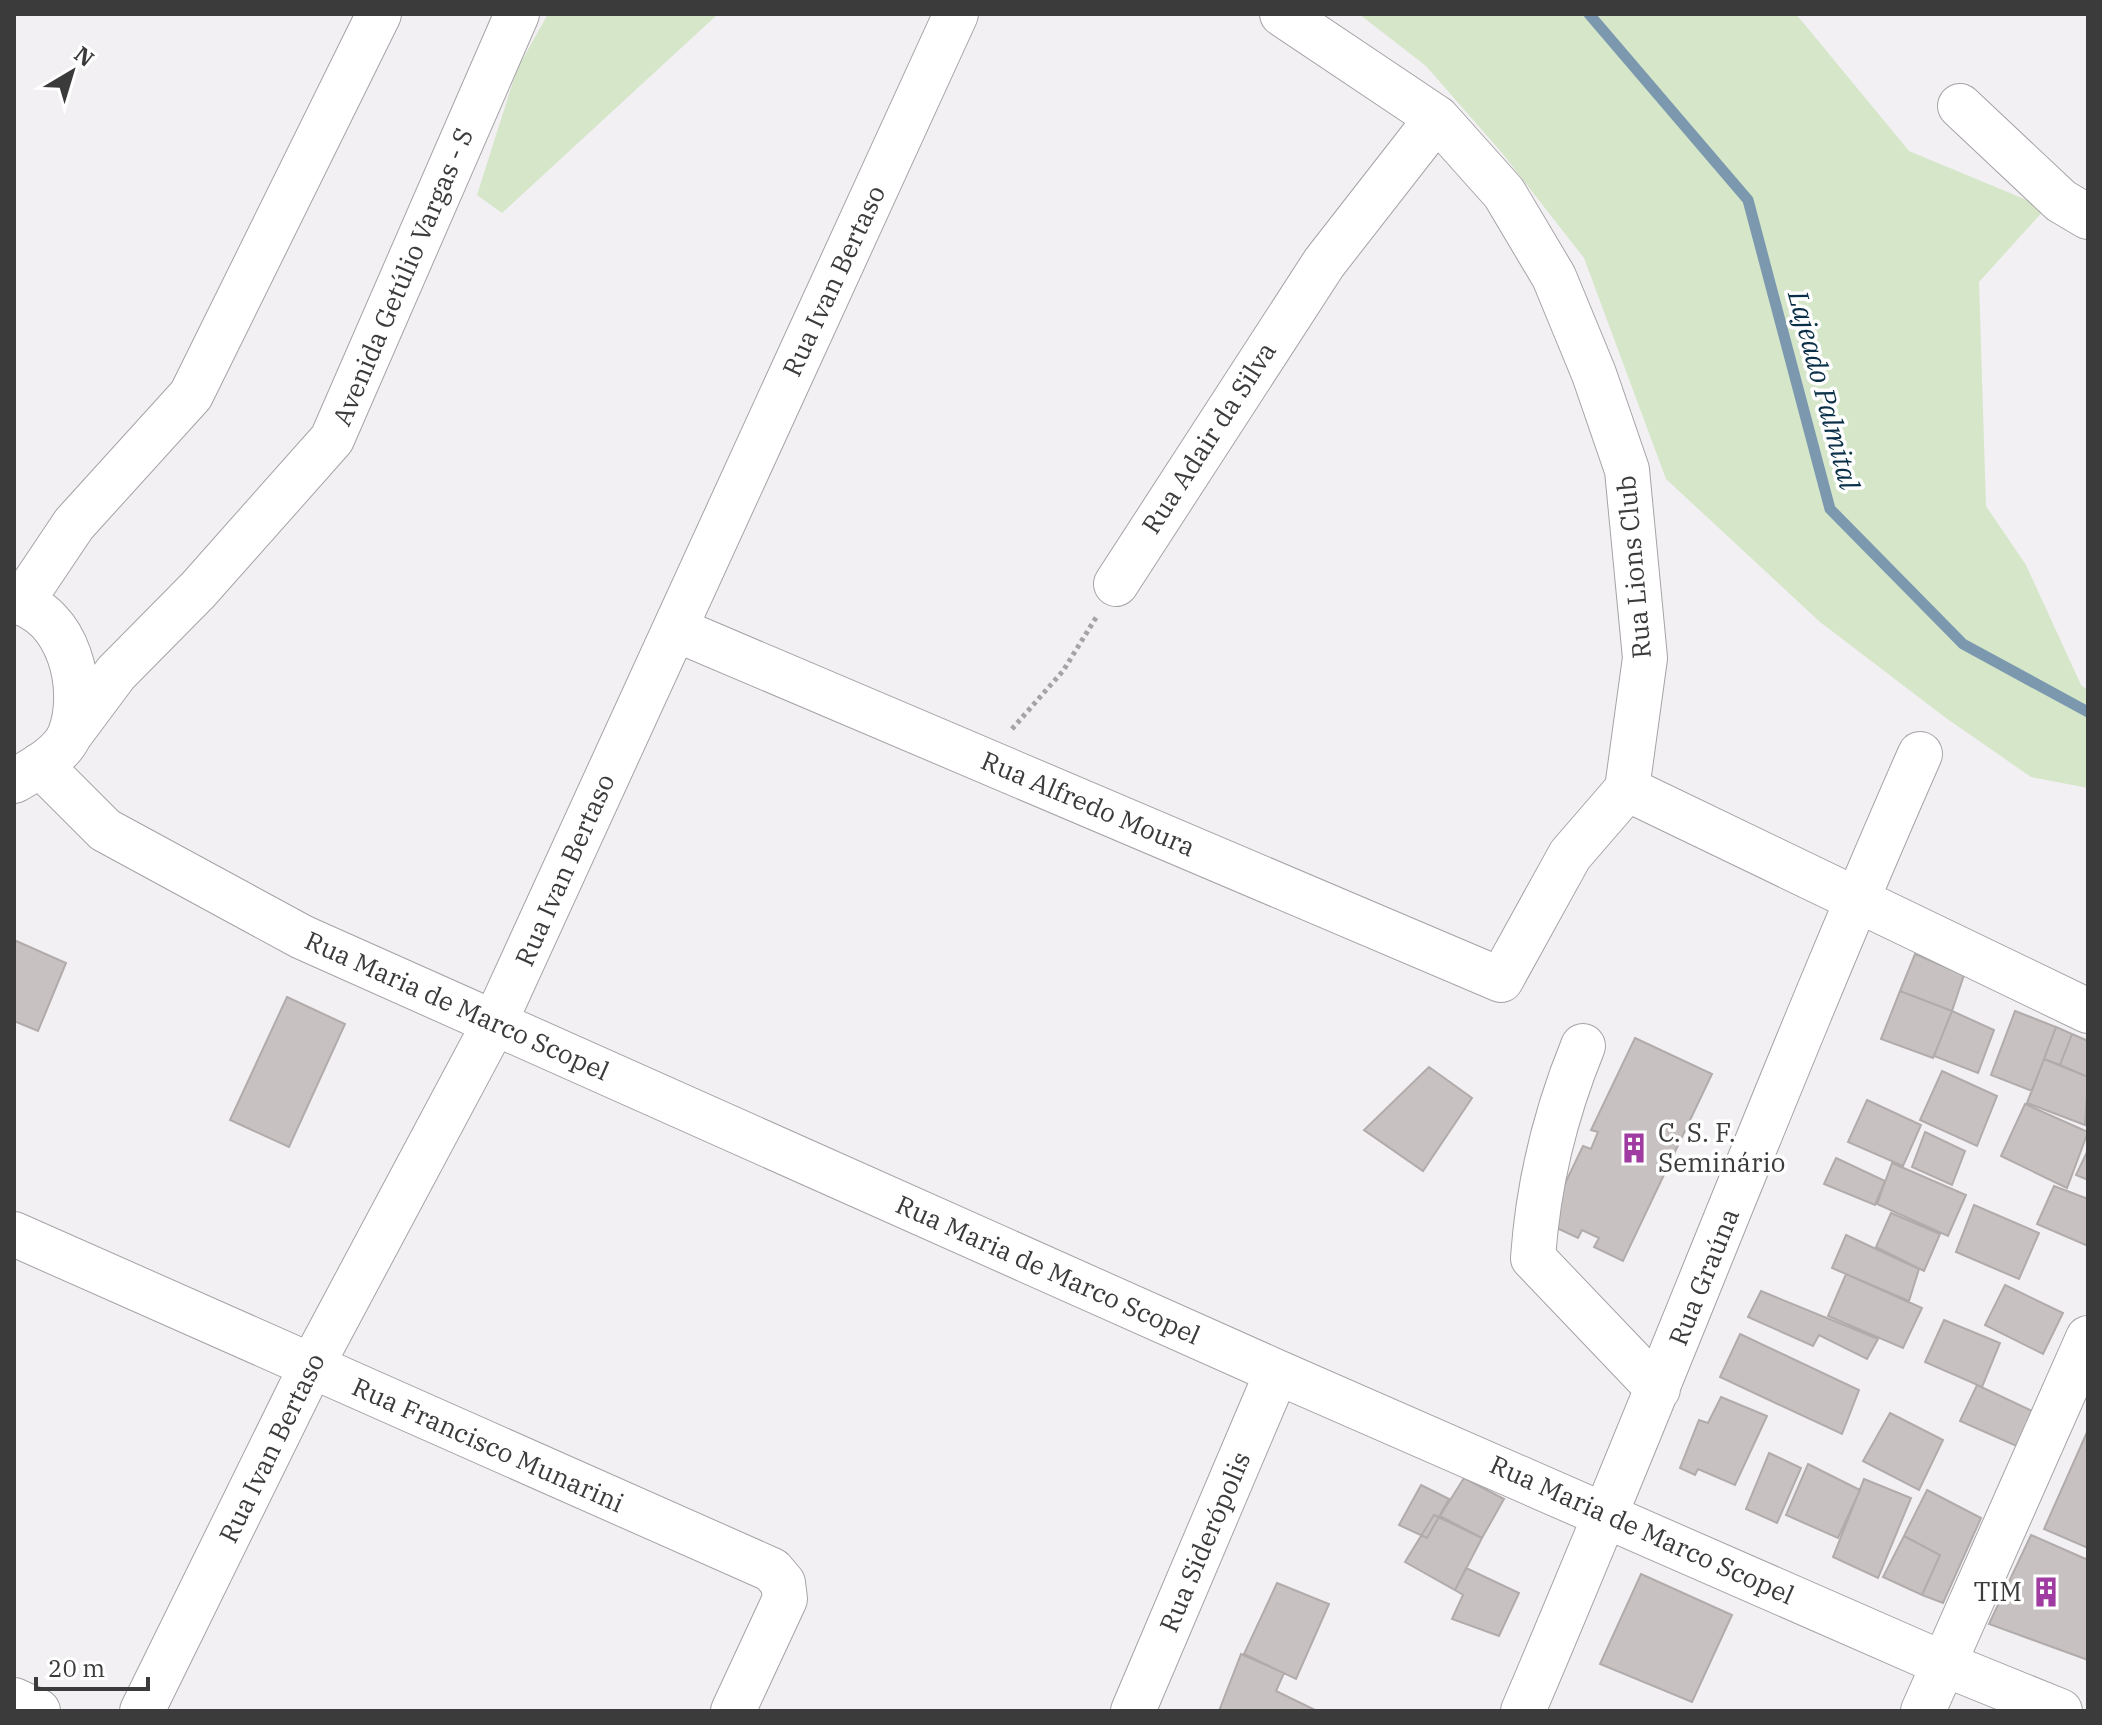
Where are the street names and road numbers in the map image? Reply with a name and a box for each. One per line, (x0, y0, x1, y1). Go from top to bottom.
street label: Avenida Getúlio Vargas - S (324, 123, 480, 431)
street label: Rua Ivan Bertaso (774, 180, 892, 382)
street label: Rua Adair da Silva (1133, 335, 1283, 540)
street label: Rua Lions Club (1608, 474, 1658, 660)
street label: Rua Alfredo Moura (976, 743, 1201, 864)
street label: Rua Ivan Bertaso (506, 768, 622, 971)
street label: Rua Maria de Marco Scopel (300, 923, 615, 1088)
street label: Rua Maria de Marco Scopel (891, 1187, 1206, 1352)
street label: Rua Graúna (1660, 1203, 1746, 1350)
street label: Rua Ivan Bertaso (210, 1347, 332, 1548)
street label: Rua Francisco Munarini (347, 1369, 630, 1519)
street label: Rua Siderópolis (1151, 1446, 1257, 1637)
street label: Rua Maria de Marco Scopel (1485, 1447, 1800, 1612)

